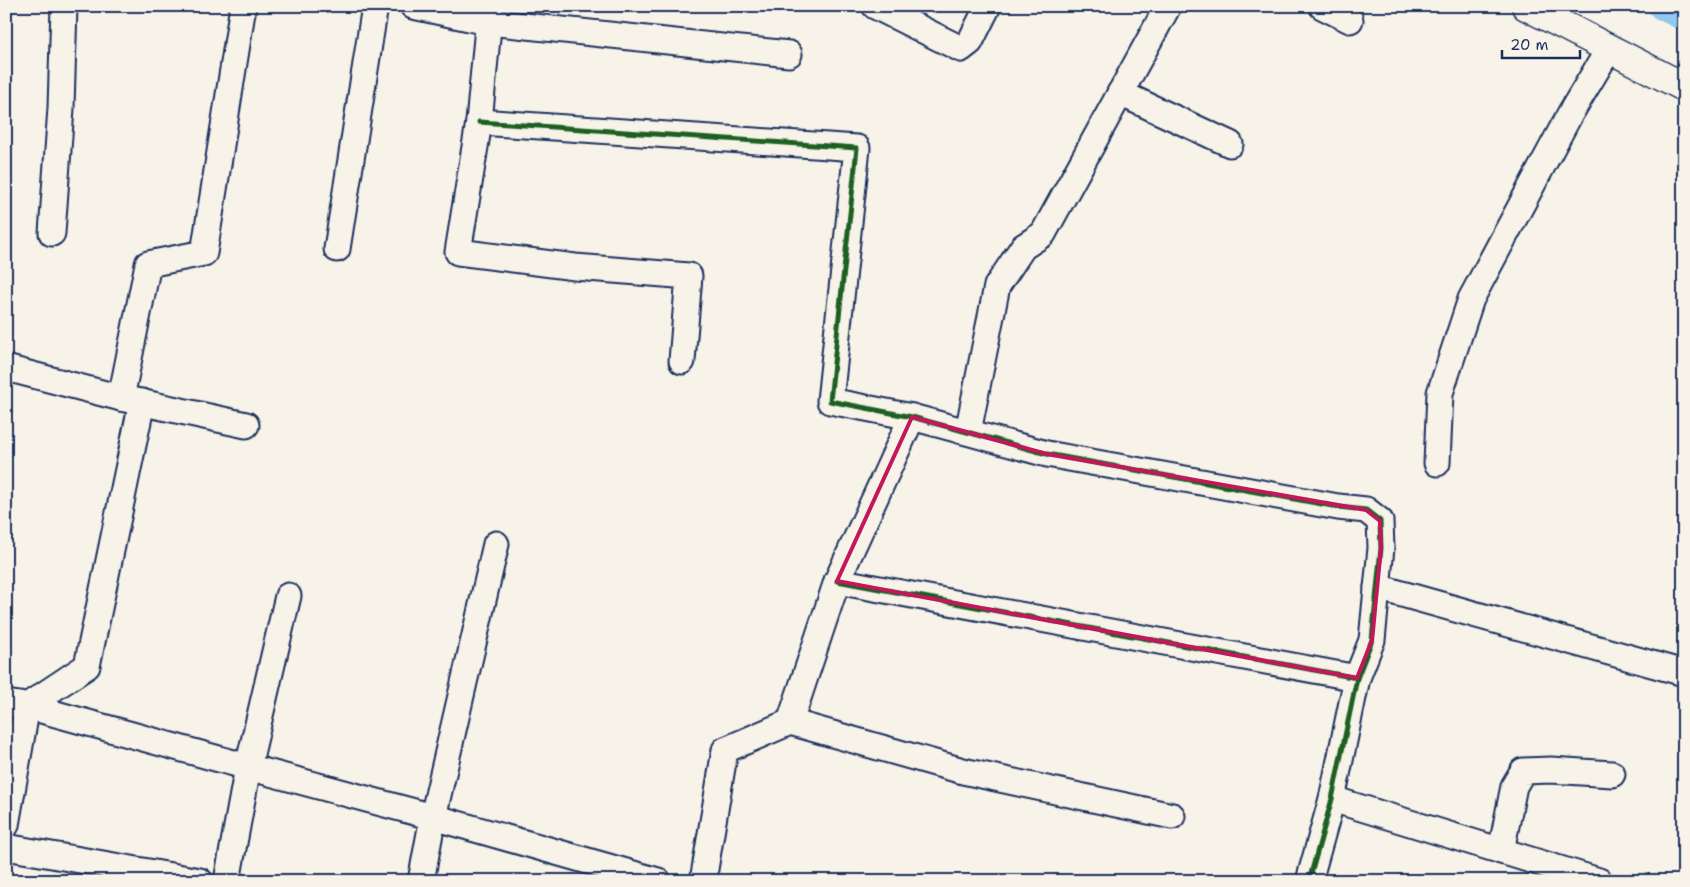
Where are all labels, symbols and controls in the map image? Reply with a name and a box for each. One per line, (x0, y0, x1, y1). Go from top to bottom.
scale bar (1502, 28, 1580, 60)
text: 20 m (1510, 35, 1549, 55)

